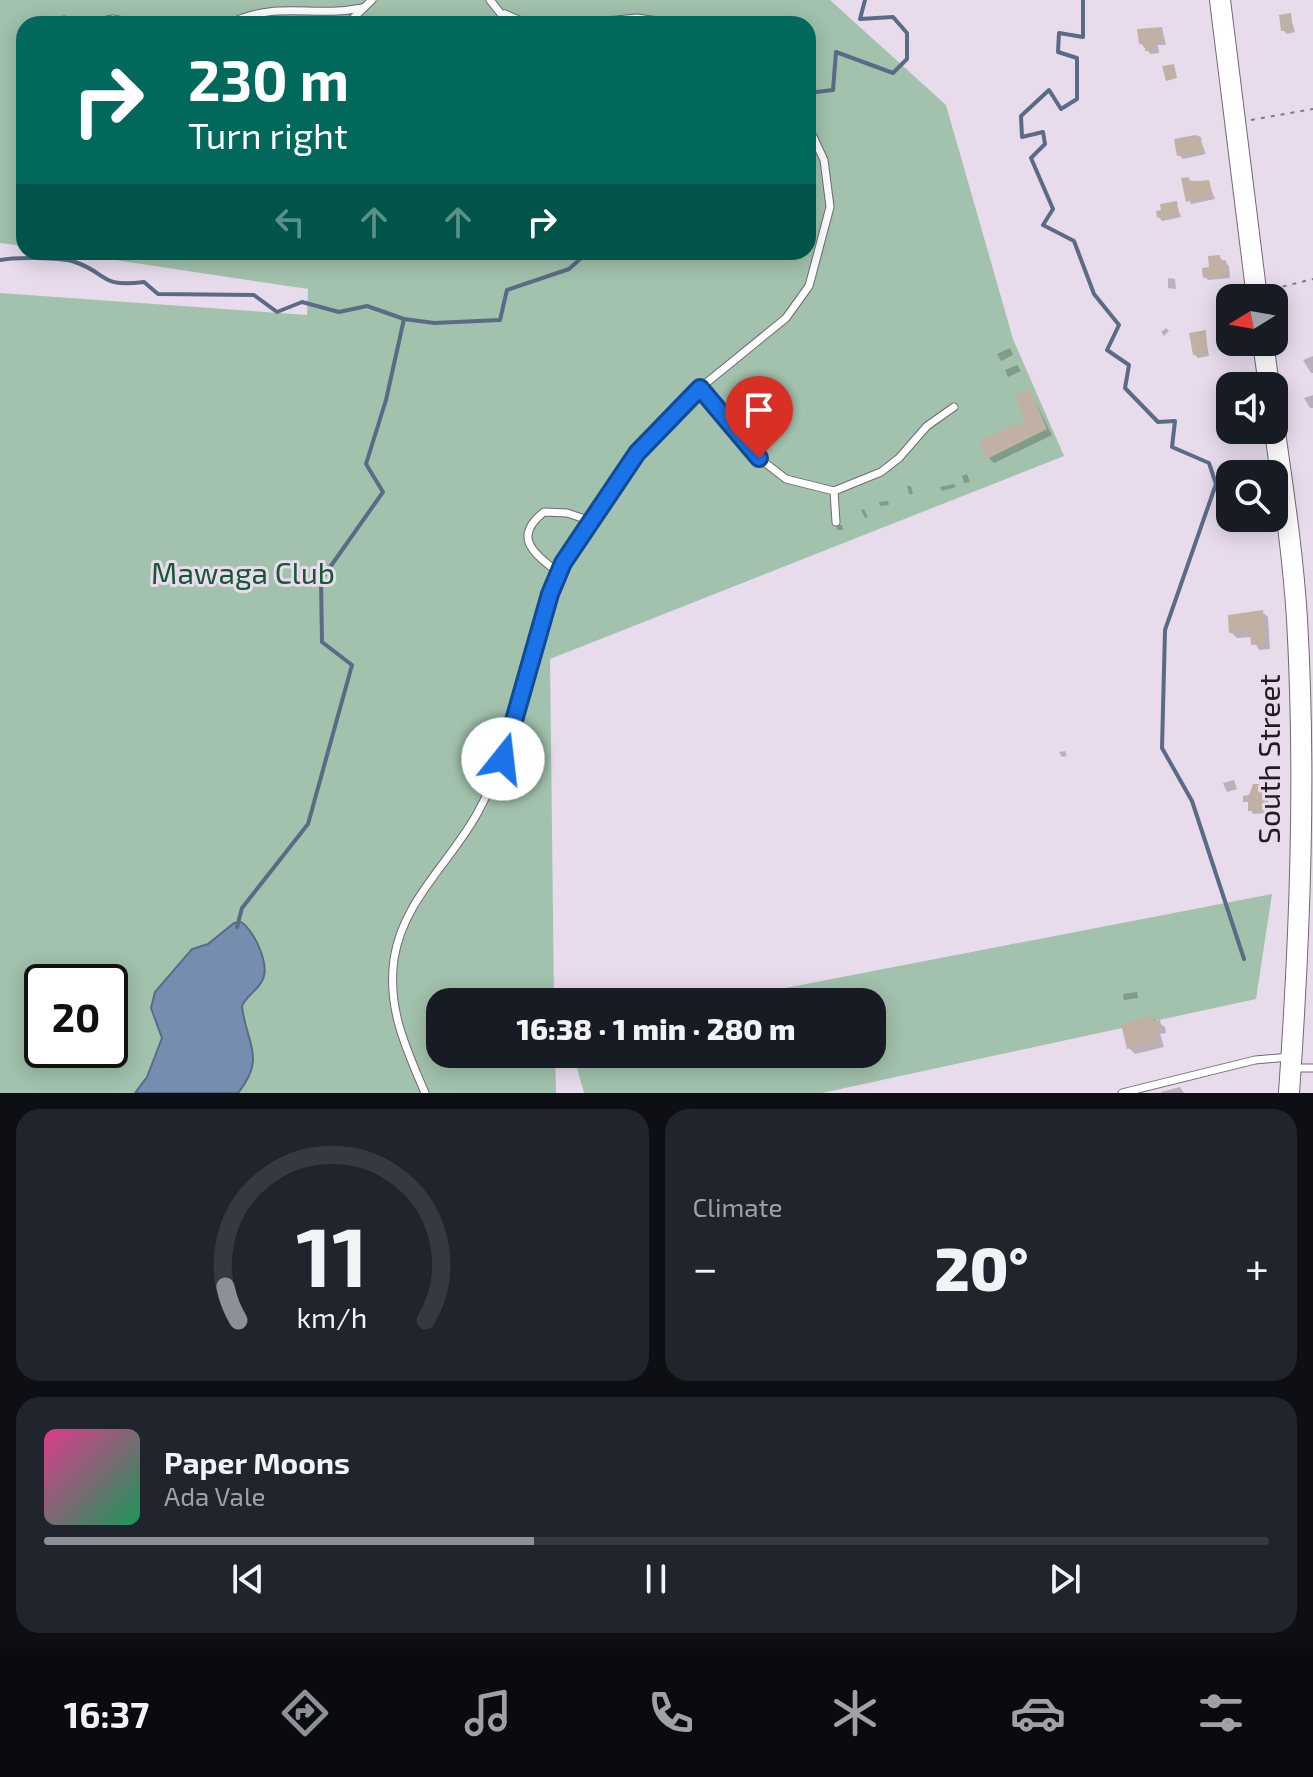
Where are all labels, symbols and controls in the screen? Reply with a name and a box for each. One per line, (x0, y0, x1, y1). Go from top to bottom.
text: 230 m (188, 45, 349, 112)
icon: right (56, 48, 160, 152)
text: Turn right (188, 113, 348, 156)
icon: left (268, 200, 312, 244)
icon: ahead (352, 200, 396, 244)
icon: ahead (436, 200, 480, 244)
icon: right (520, 200, 564, 244)
north arrow (1216, 284, 1288, 356)
map controls (1216, 284, 1288, 532)
button: sound (1216, 372, 1288, 444)
pin (725, 376, 793, 458)
icon: arrive (737, 388, 781, 432)
button: search (1216, 460, 1288, 532)
park label: Mawaga Club (151, 554, 335, 590)
street label: South Street (1250, 674, 1286, 844)
position arrow (461, 717, 545, 801)
speed limit sign: 20 (24, 964, 128, 1068)
text: 16:38 · 1 min · 280 m (516, 1010, 796, 1046)
text: Climate (693, 1191, 782, 1222)
text: 11 (296, 1204, 368, 1304)
text: 20° (934, 1231, 1029, 1303)
text: − (693, 1240, 718, 1293)
text: + (1245, 1240, 1269, 1293)
text: km/h (297, 1299, 368, 1334)
text: Paper Moons (164, 1444, 350, 1480)
text: Ada Vale (164, 1480, 266, 1511)
icon: previous (226, 1557, 270, 1601)
icon: pause (634, 1557, 678, 1601)
icon: next (1043, 1557, 1087, 1601)
icon: directions (277, 1685, 333, 1741)
icon: music (460, 1685, 516, 1741)
icon: phone (643, 1685, 699, 1741)
icon: climate (827, 1685, 883, 1741)
icon: car (1010, 1685, 1066, 1741)
icon: filters (1193, 1685, 1249, 1741)
text: 16:37 (64, 1692, 149, 1735)

